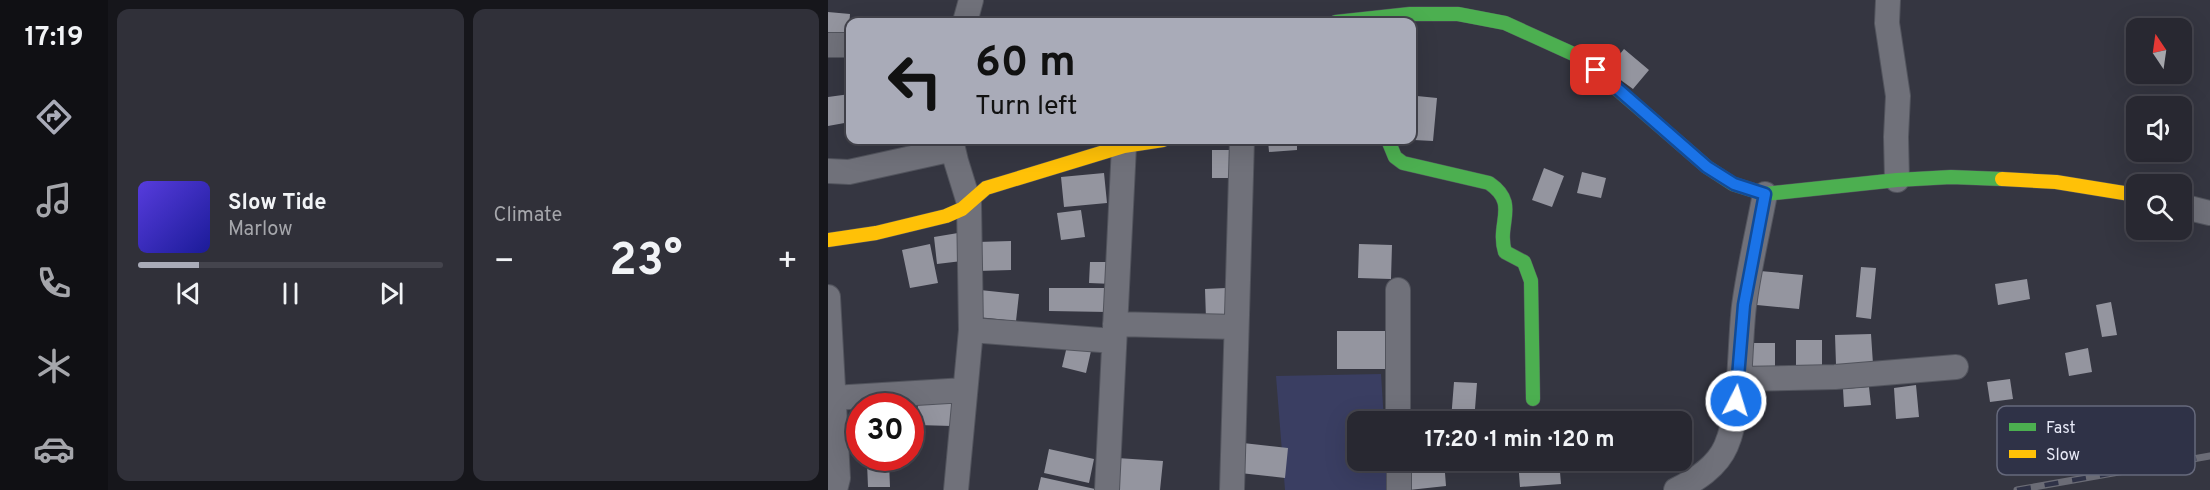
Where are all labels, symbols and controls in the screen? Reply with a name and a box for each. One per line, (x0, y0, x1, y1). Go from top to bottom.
north arrow (2126, 18, 2192, 84)
map controls (2126, 18, 2192, 240)
text: 17:19 (24, 21, 84, 55)
text: 60 m (975, 38, 1076, 91)
icon: left (876, 42, 954, 120)
pin (1570, 44, 1621, 95)
icon: arrive (1579, 53, 1612, 86)
text: Turn left (975, 90, 1077, 124)
icon: directions (33, 96, 75, 138)
button: sound (2126, 96, 2192, 162)
button: search (2126, 174, 2192, 240)
icon: music (33, 179, 75, 221)
text: Slow Tide (228, 190, 327, 217)
text: Climate (494, 203, 562, 229)
text: Marlow (228, 217, 292, 243)
text: 23° (609, 234, 682, 291)
text: − (494, 242, 515, 284)
text: + (777, 242, 798, 284)
icon: phone (33, 262, 75, 304)
icon: previous (172, 277, 205, 310)
icon: pause (274, 277, 307, 310)
icon: next (375, 277, 408, 310)
icon: climate (33, 345, 75, 387)
position arrow (1704, 369, 1768, 433)
speed limit sign: 30 (846, 393, 924, 471)
legend (1997, 406, 2195, 475)
text: Fast (2046, 419, 2076, 439)
text: 17:20 · 1 min · 120 m (1424, 427, 1615, 454)
icon: car (33, 428, 75, 470)
text: Slow (2046, 446, 2080, 466)

